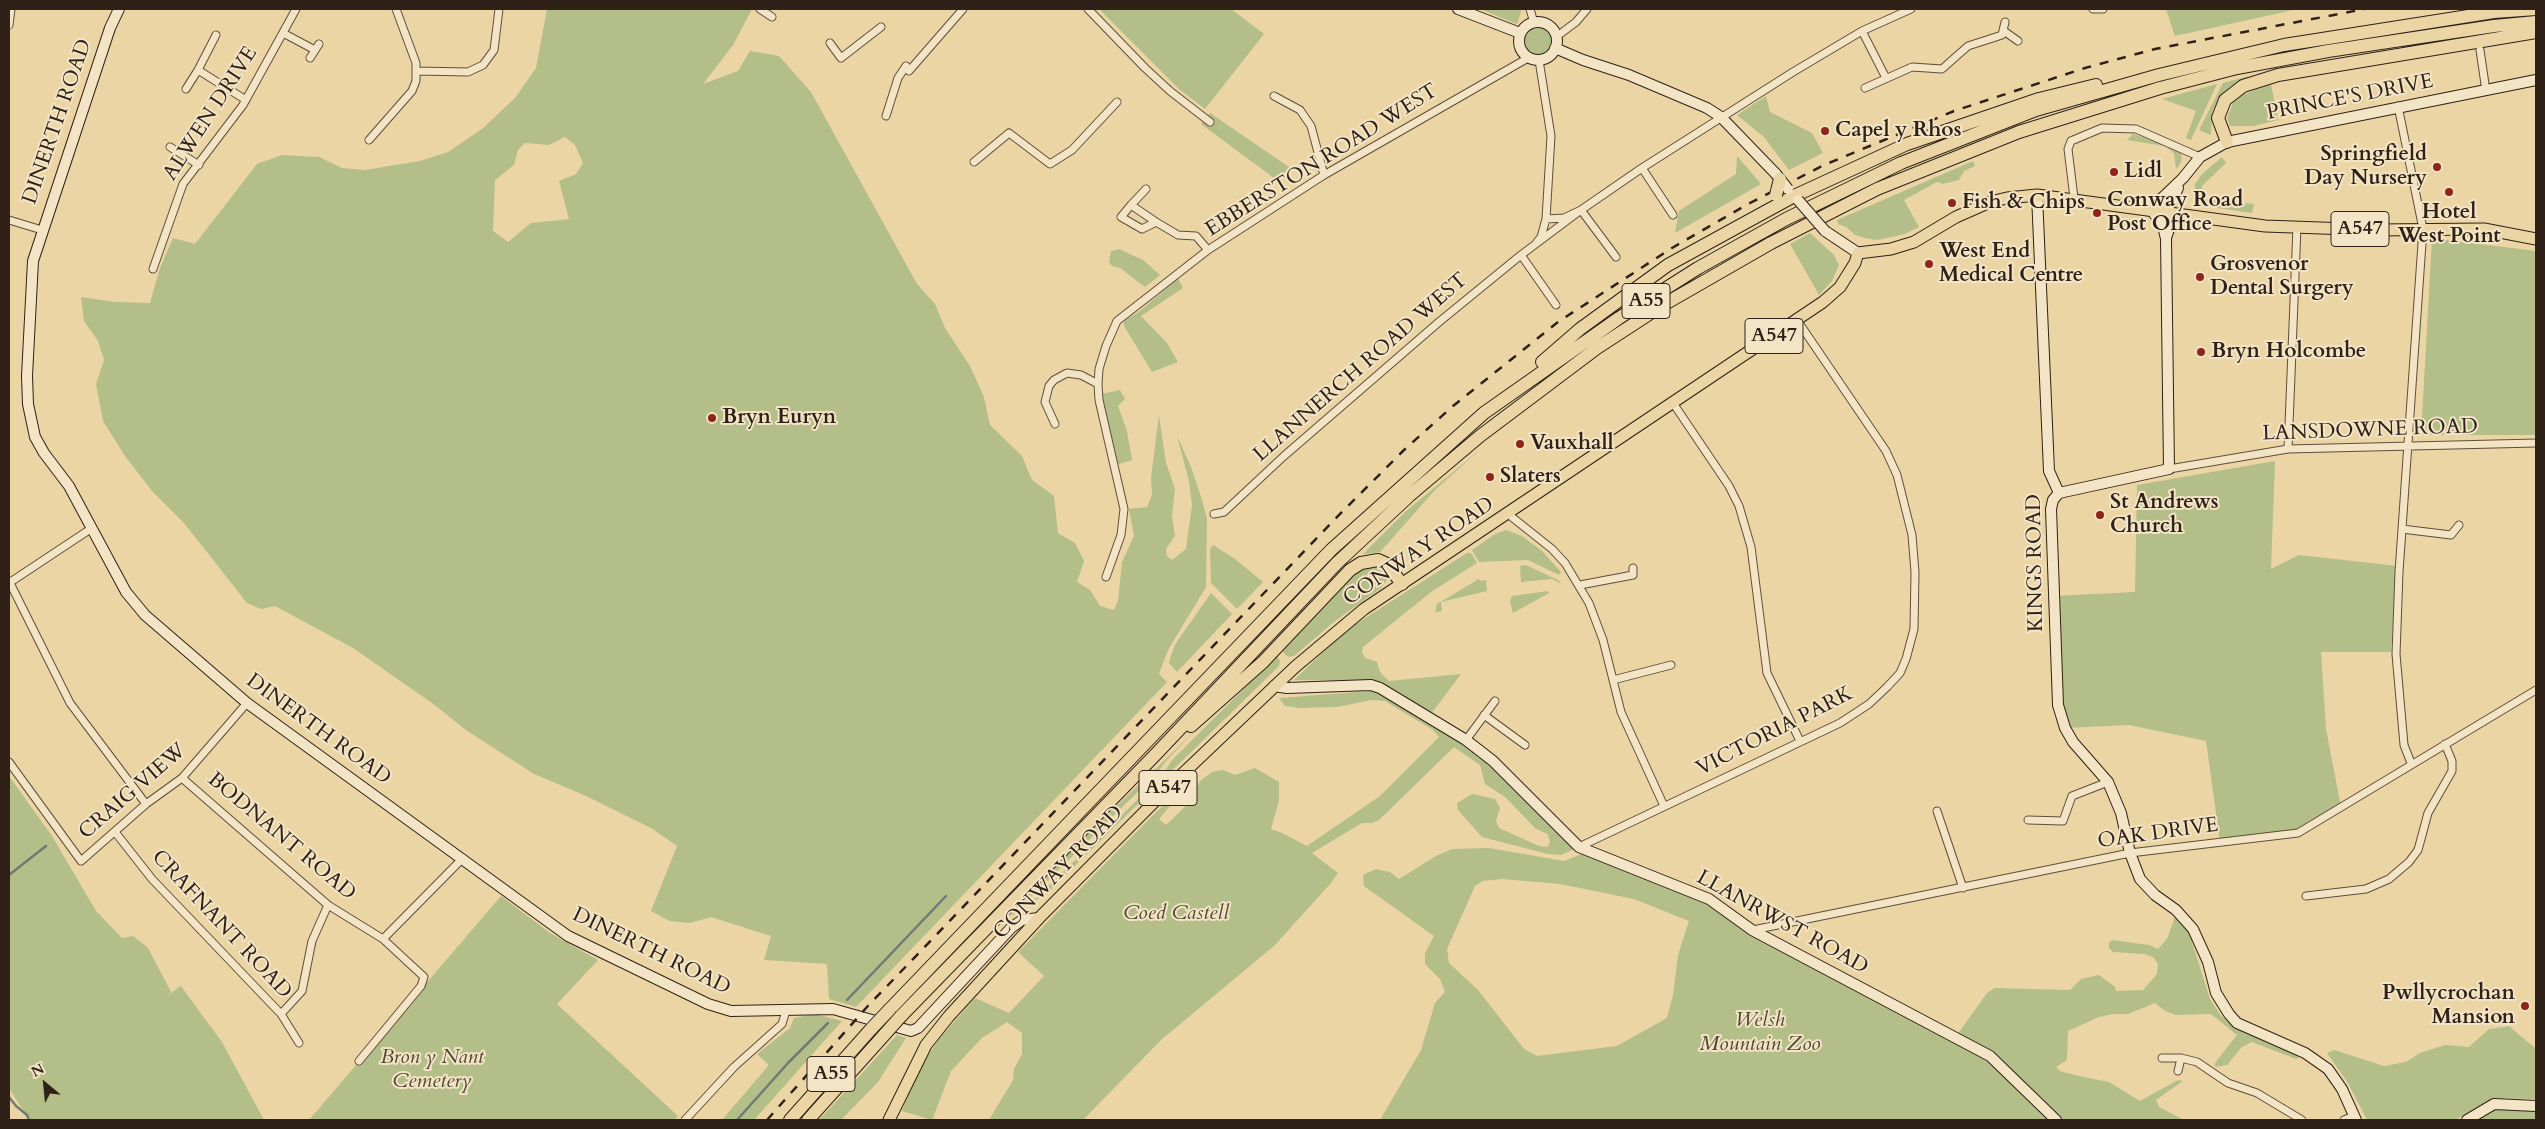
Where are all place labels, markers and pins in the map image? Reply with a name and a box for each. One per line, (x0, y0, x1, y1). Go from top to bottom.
place label: Capel y Rhos (1835, 118, 1961, 144)
marker: Capel y Rhos (1819, 125, 1831, 137)
place label: Springfield Day Nursery (2304, 142, 2427, 192)
place label: Lidl (2124, 159, 2162, 185)
marker: Springfield Day Nursery (2431, 161, 2443, 173)
marker: Lidl (2108, 166, 2120, 178)
marker: Hotel West Point (2443, 186, 2455, 198)
place label: Conway Road Post Office (2107, 188, 2243, 238)
place label: Fish & Chips (1962, 190, 2085, 216)
marker: Fish & Chips (1946, 197, 1958, 209)
place label: Hotel West Point (2397, 200, 2501, 250)
marker: Conway Road Post Office (2091, 207, 2103, 219)
place label: West End Medical Centre (1939, 239, 2083, 289)
place label: Grosvenor Dental Surgery (2210, 252, 2354, 302)
marker: West End Medical Centre (1923, 258, 1935, 270)
marker: Grosvenor Dental Surgery (2194, 271, 2206, 283)
place label: Bryn Holcombe (2211, 339, 2366, 365)
marker: Bryn Holcombe (2195, 346, 2207, 358)
place label: Bryn Euryn (722, 405, 836, 431)
marker: Bryn Euryn (706, 412, 718, 424)
place label: Vauxhall (1530, 431, 1614, 457)
marker: Vauxhall (1514, 438, 1526, 450)
place label: Slaters (1500, 464, 1561, 490)
marker: Slaters (1484, 471, 1496, 483)
place label: St Andrews Church (2110, 490, 2219, 540)
marker: St Andrews Church (2094, 509, 2106, 521)
place label: Pwllycrochan Mansion (2382, 981, 2515, 1031)
marker: Pwllycrochan Mansion (2519, 1000, 2531, 1012)

